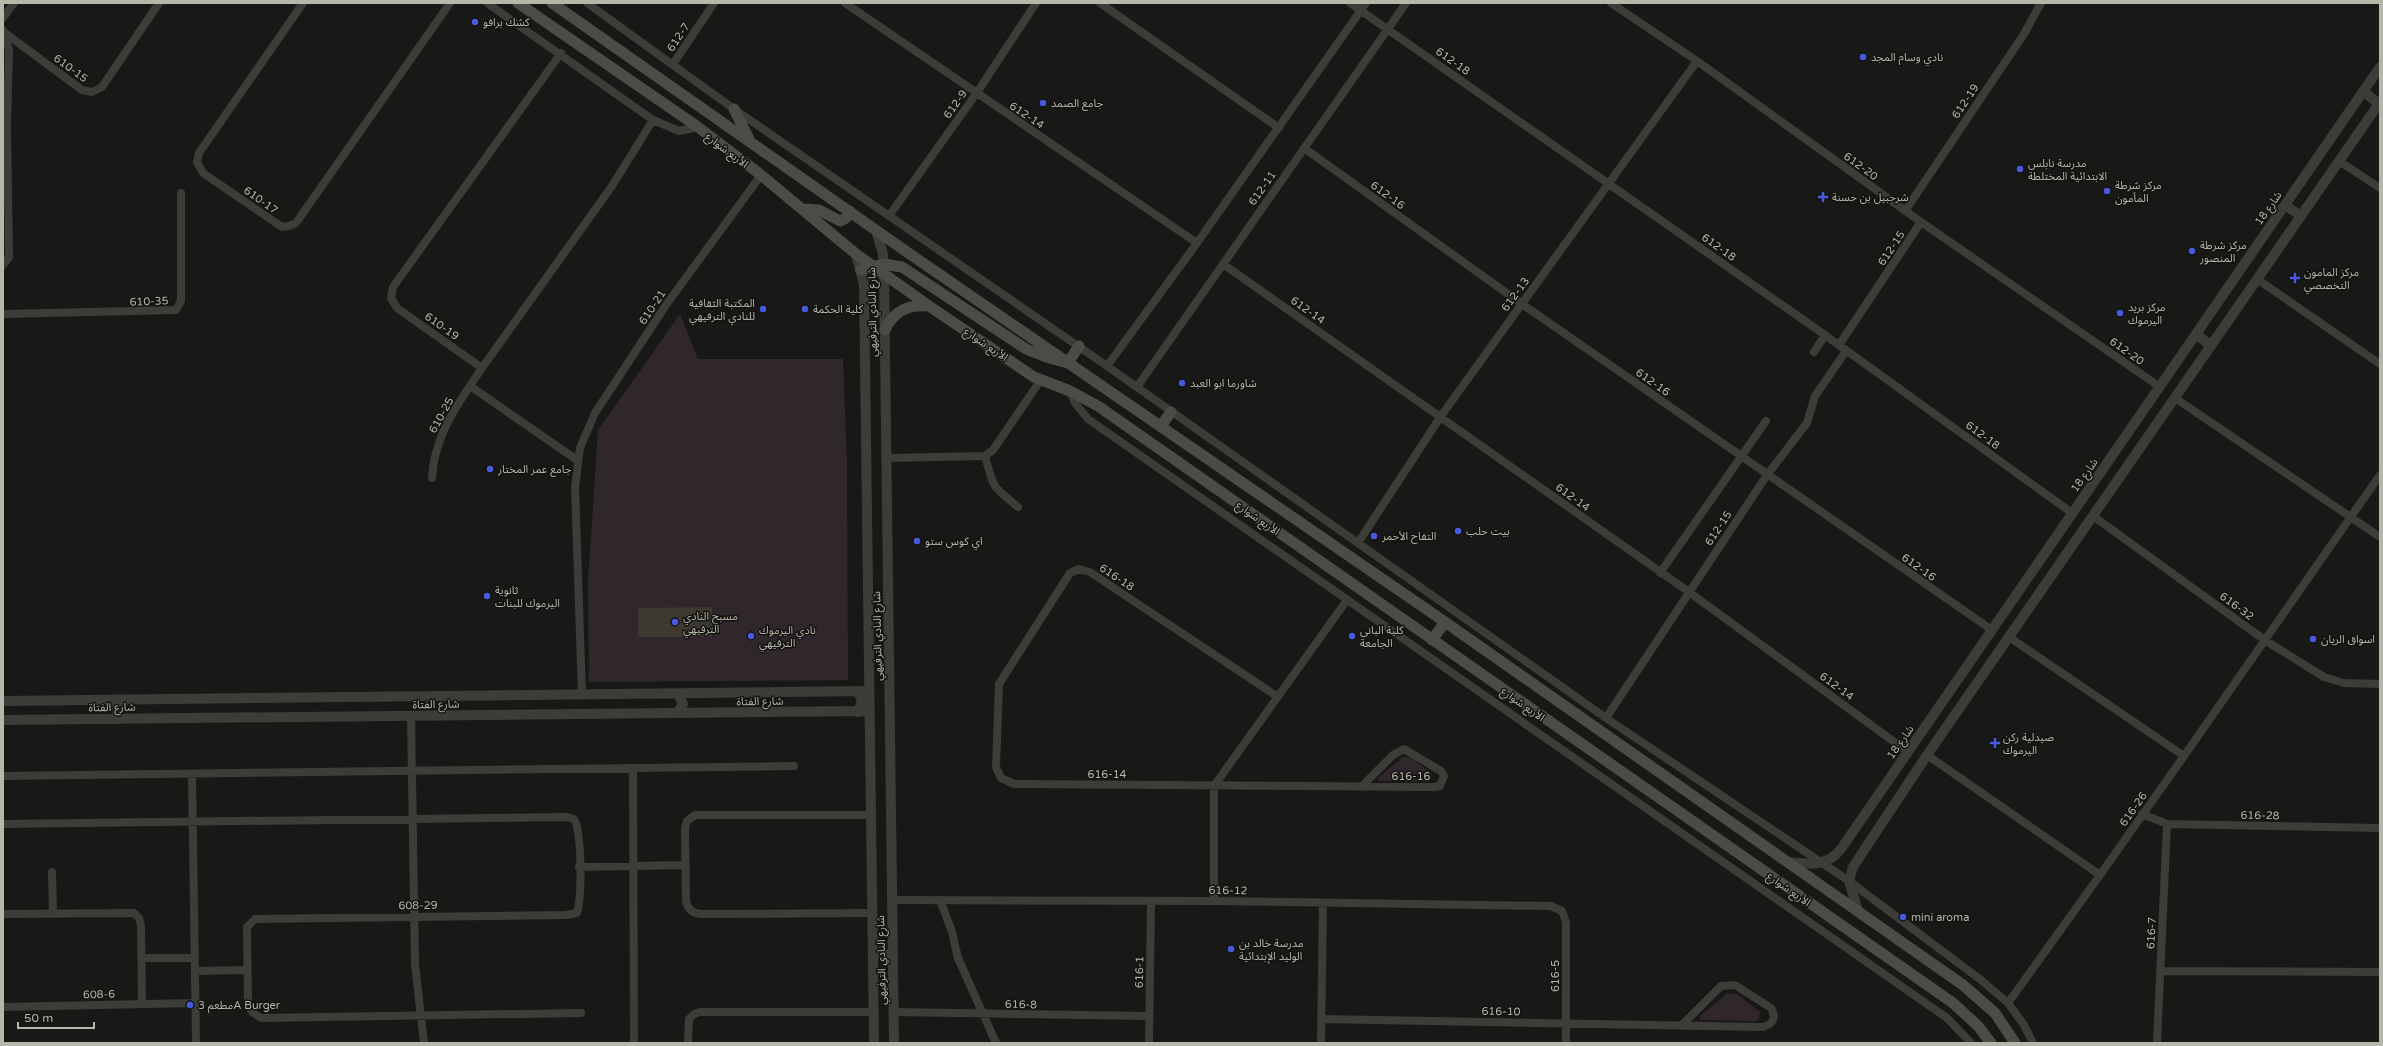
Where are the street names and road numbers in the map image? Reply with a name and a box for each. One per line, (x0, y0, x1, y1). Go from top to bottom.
street label: 612-7 (664, 20, 693, 54)
street label: 612-18 (1433, 45, 1473, 78)
street label: 610-15 (51, 52, 90, 85)
street label: 612-19 (1949, 81, 1982, 121)
street label: 612-9 (941, 87, 970, 121)
street label: 612-14 (1007, 99, 1047, 132)
street label: الأربع شوارع (702, 130, 751, 172)
street label: 612-20 (1841, 150, 1880, 183)
street label: 612-11 (1246, 169, 1279, 208)
street label: 612-16 (1368, 179, 1407, 212)
street label: 610-17 (241, 184, 281, 217)
street label: شارع 18 (2252, 189, 2286, 228)
street label: 612-15 (1875, 228, 1908, 268)
street label: 612-18 (1699, 231, 1739, 264)
street label: شارع النادي الترفيهي (865, 267, 882, 357)
street label: 612-13 (1499, 275, 1532, 314)
street label: 610-21 (636, 287, 669, 327)
street label: 610-35 (129, 294, 169, 309)
street label: 612-14 (1288, 294, 1328, 327)
street label: 610-19 (422, 310, 462, 343)
street label: الأربع شوارع (961, 325, 1010, 365)
street label: 612-20 (2107, 335, 2147, 368)
street label: 612-16 (1633, 366, 1673, 399)
street label: 610-25 (426, 395, 457, 435)
street label: 612-18 (1963, 419, 2002, 452)
street label: شارع 18 (2068, 456, 2102, 495)
street label: 612-14 (1553, 481, 1592, 514)
street label: الأربع شوارع (1233, 499, 1282, 539)
street label: 612-15 (1702, 508, 1735, 548)
street label: 612-16 (1899, 551, 1939, 584)
street label: 616-18 (1097, 561, 1137, 594)
street label: 616-32 (2217, 590, 2256, 623)
street label: شارع النادي الترفيهي (870, 591, 887, 681)
street label: 612-14 (1817, 670, 1856, 703)
street label: الأربع شوارع (1498, 685, 1547, 725)
street label: شارع الفتاة (736, 695, 784, 709)
street label: شارع الفتاة (412, 698, 460, 712)
street label: شارع الفتاة (88, 701, 136, 715)
street label: شارع 18 (1884, 723, 1918, 762)
street label: 616-14 (1087, 768, 1127, 781)
street label: 616-16 (1391, 770, 1431, 783)
street label: 616-26 (2117, 789, 2150, 829)
street label: 616-28 (2240, 809, 2280, 822)
street label: الأربع شوارع (1764, 870, 1813, 910)
street label: 616-12 (1208, 884, 1248, 897)
street label: 608-29 (398, 899, 438, 912)
street label: شارع النادي الترفيهي (874, 915, 891, 1005)
street label: 616-7 (2144, 917, 2159, 949)
street label: 616-1 (1133, 956, 1146, 988)
street label: 616-5 (1549, 960, 1562, 992)
street label: 608-6 (83, 988, 115, 1001)
street label: 616-8 (1005, 998, 1037, 1011)
street label: 616-10 (1481, 1005, 1521, 1018)

